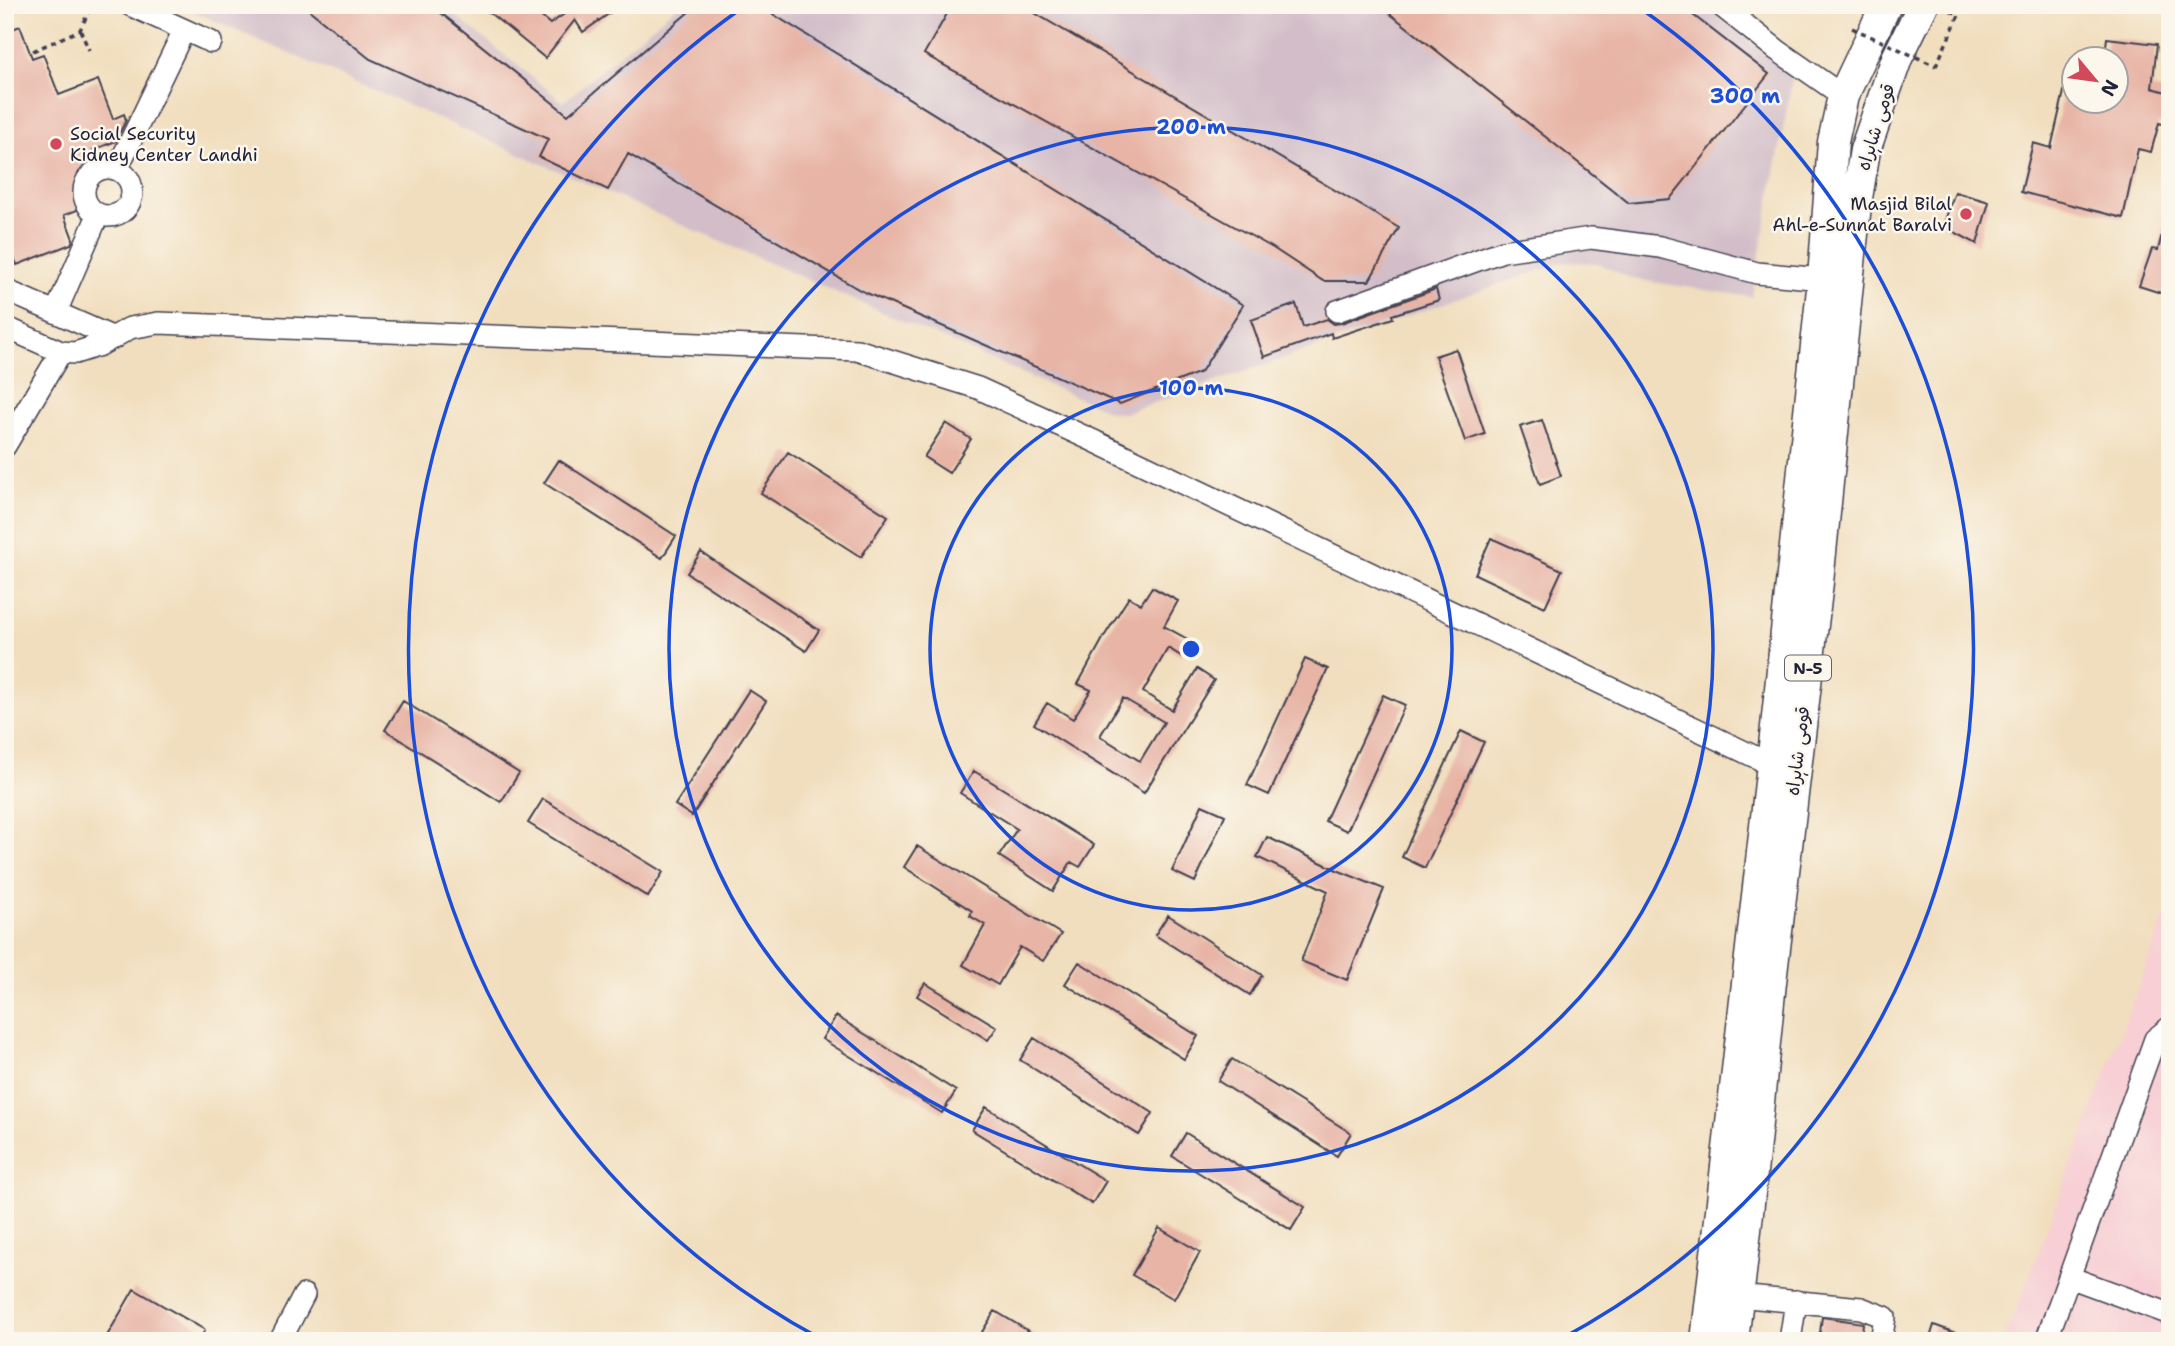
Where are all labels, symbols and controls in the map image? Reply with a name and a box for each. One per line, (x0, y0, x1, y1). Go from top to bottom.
north arrow (2060, 46, 2130, 116)
text: N (2095, 75, 2124, 101)
street label: قومی شاہراہ (1851, 81, 1901, 174)
text: 300 m (1710, 82, 1780, 110)
text: 200 m (1156, 113, 1226, 141)
place label: Social Security Kidney Center Landhi (70, 122, 258, 167)
marker: Social Security Kidney Center Landhi (48, 136, 64, 152)
place label: Masjid Bilal Ahl-e-Sunnat Baralvi (1772, 192, 1953, 237)
marker: Masjid Bilal Ahl-e-Sunnat Baralvi (1958, 206, 1974, 222)
text: 100 m (1159, 374, 1223, 402)
centre of rings (1179, 637, 1203, 661)
road number: N-5 (1785, 656, 1831, 680)
street label: قومی شاہراہ (1781, 705, 1816, 797)

